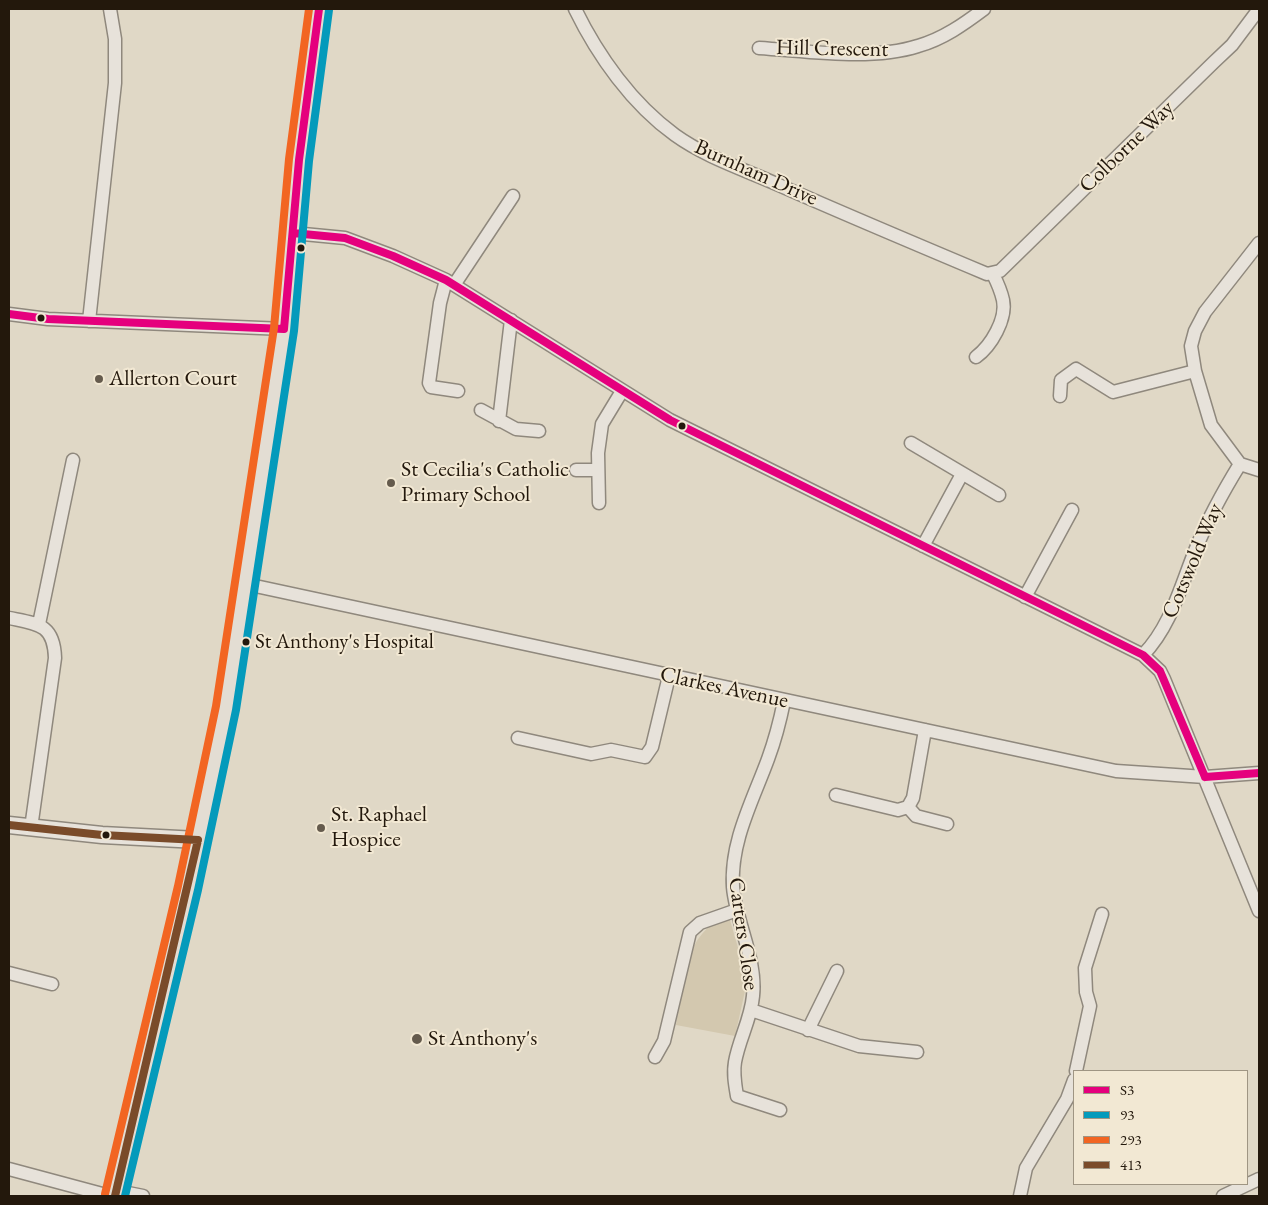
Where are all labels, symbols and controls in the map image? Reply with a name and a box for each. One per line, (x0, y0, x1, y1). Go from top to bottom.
street label: Hill Crescent (776, 35, 888, 63)
street label: Colborne Way (1074, 95, 1180, 199)
street label: Burnham Drive (690, 134, 822, 212)
unlabelled marker (296, 243, 306, 253)
unlabelled marker (36, 313, 46, 323)
place label: Allerton Court (109, 366, 237, 392)
marker: Allerton Court (93, 373, 105, 385)
unlabelled marker (677, 421, 687, 431)
place label: St Cecilia's Catholic Primary School (401, 457, 569, 508)
marker: St Cecilia's Catholic Primary School (385, 477, 397, 489)
street label: Cotswold Way (1157, 499, 1229, 623)
place label: St Anthony's Hospital (255, 629, 434, 655)
marker: St Anthony's Hospital (241, 637, 251, 647)
street label: Clarkes Avenue (657, 662, 791, 714)
place label: St. Raphael Hospice (331, 802, 427, 854)
marker: St. Raphael Hospice (315, 822, 327, 834)
unlabelled marker (101, 830, 111, 840)
street label: Carters Close (722, 876, 764, 992)
place label: St Anthony's (428, 1026, 537, 1052)
marker: St Anthony's (410, 1032, 424, 1046)
legend (1073, 1070, 1248, 1185)
text: S3 (1120, 1080, 1134, 1099)
text: 93 (1120, 1105, 1134, 1124)
text: 293 (1120, 1130, 1142, 1149)
text: 413 (1120, 1155, 1142, 1174)

